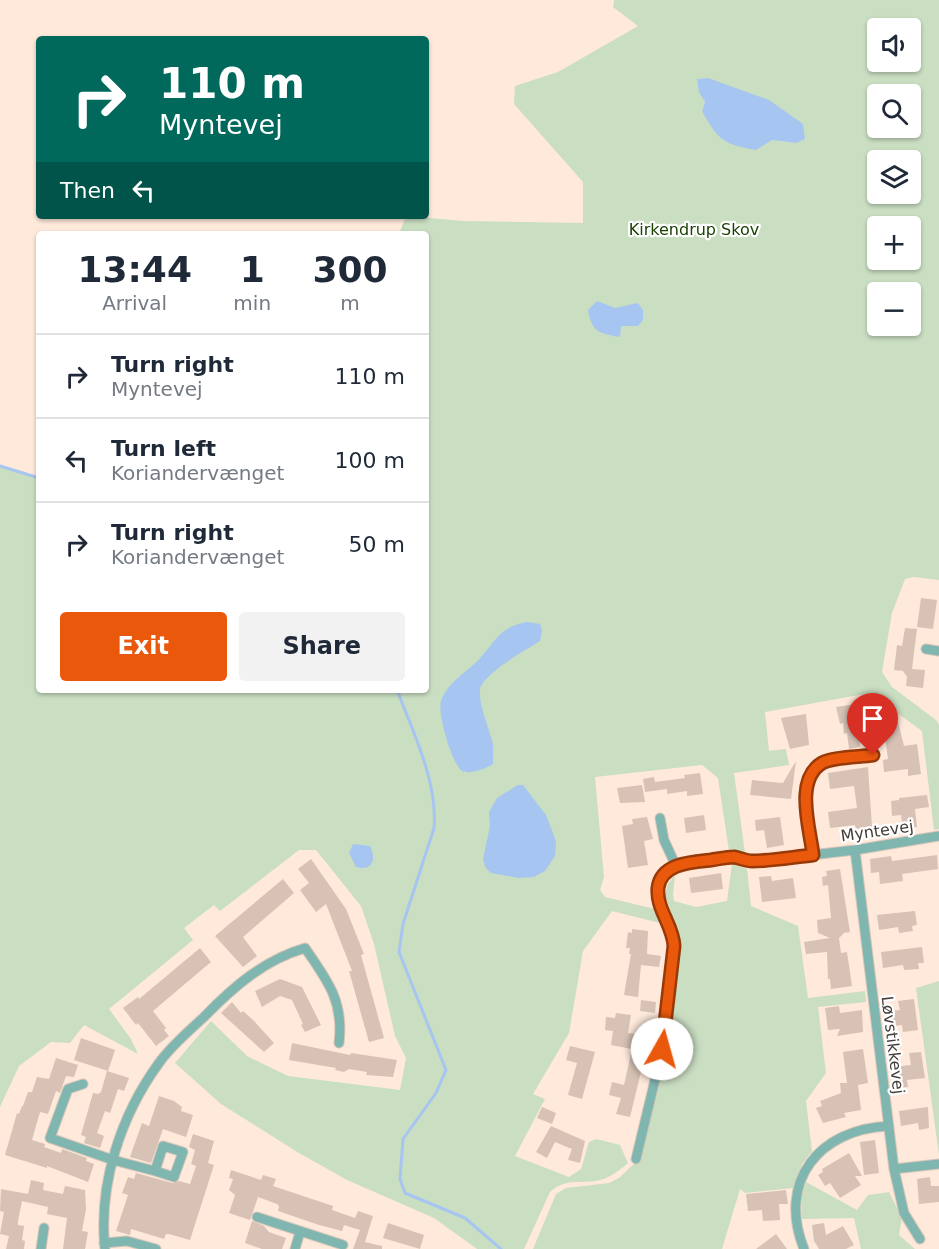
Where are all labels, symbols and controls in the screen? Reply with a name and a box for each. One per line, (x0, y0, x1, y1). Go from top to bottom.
map controls (867, 18, 921, 336)
button: sound (867, 18, 921, 72)
text: 110 m (159, 59, 305, 108)
icon: right (60, 60, 138, 138)
button: search (867, 84, 921, 138)
text: Myntevej (159, 109, 283, 140)
button: layers (867, 150, 921, 204)
icon: left (127, 174, 160, 207)
text: Then (60, 178, 115, 203)
button: + (867, 216, 921, 270)
park label: Kirkendrup Skov (629, 220, 759, 239)
text: 13:44 (77, 249, 192, 290)
text: 1 (240, 249, 265, 290)
text: 300 (312, 249, 388, 290)
button: − (867, 282, 921, 336)
text: Arrival (102, 291, 167, 315)
text: min (233, 291, 271, 315)
text: m (340, 291, 360, 315)
text: Turn right (111, 352, 234, 377)
icon: right (60, 360, 93, 393)
text: 110 m (335, 364, 405, 389)
text: Myntevej (111, 377, 203, 401)
text: Turn left (111, 436, 216, 461)
icon: left (60, 444, 93, 477)
text: 100 m (335, 448, 405, 473)
text: Koriandervænget (111, 461, 284, 485)
text: Turn right (111, 520, 234, 545)
icon: right (60, 528, 93, 561)
text: 50 m (349, 532, 405, 557)
text: Koriandervænget (111, 545, 284, 569)
button: Exit (60, 612, 227, 681)
button: Share (239, 612, 405, 681)
pin (847, 693, 898, 755)
icon: arrive (856, 702, 889, 735)
street label: Myntevej (839, 816, 915, 846)
street label: Løvstikkevej (878, 995, 908, 1095)
position arrow (630, 1017, 694, 1081)

